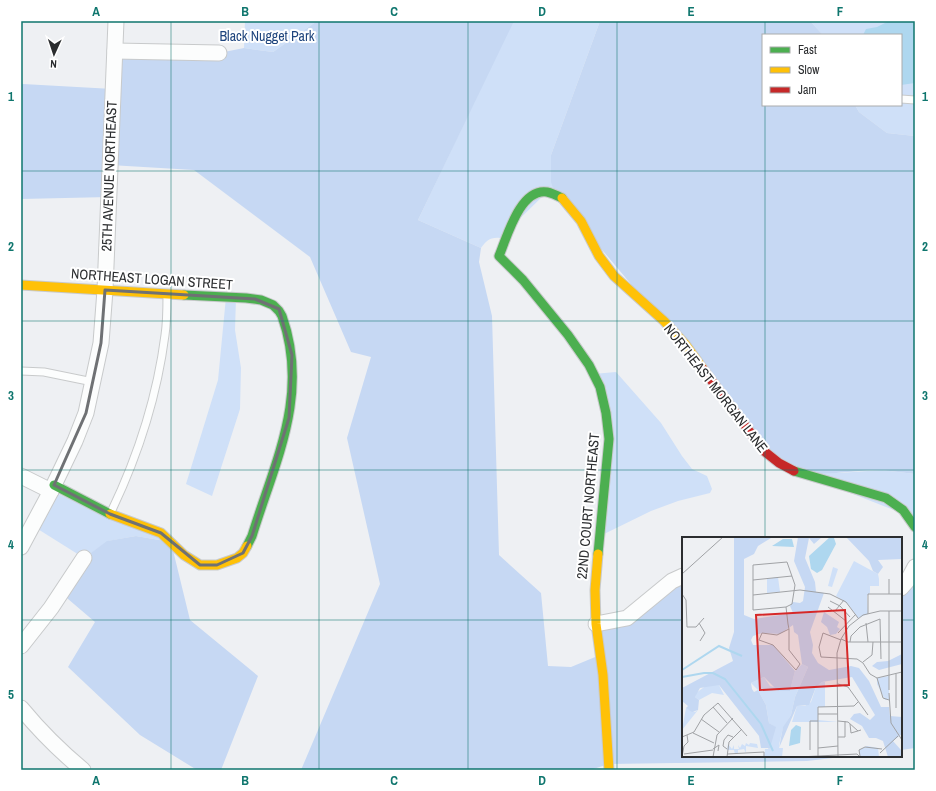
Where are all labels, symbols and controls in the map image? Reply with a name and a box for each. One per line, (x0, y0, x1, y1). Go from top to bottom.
text: A (92, 3, 100, 20)
text: B (241, 3, 249, 20)
text: C (390, 3, 398, 20)
text: D (538, 3, 546, 20)
text: E (687, 3, 695, 20)
text: F (837, 3, 844, 20)
park label: Black Nugget Park (219, 27, 315, 45)
north arrow (34, 34, 74, 74)
legend (762, 34, 902, 106)
text: Fast (798, 42, 817, 58)
text: N (50, 57, 57, 71)
text: Slow (798, 62, 820, 78)
text: Jam (798, 82, 817, 98)
text: 1 (8, 88, 14, 105)
text: 1 (922, 88, 928, 105)
street label: 25TH AVENUE NORTHEAST (97, 100, 121, 252)
text: 2 (8, 238, 14, 255)
text: 2 (922, 238, 928, 255)
street label: NORTHEAST LOGAN STREET (70, 264, 234, 294)
street label: NORTHEAST MORGAN LANE (660, 320, 772, 456)
text: 3 (8, 387, 14, 404)
text: 3 (922, 387, 928, 404)
street label: 22ND COURT NORTHEAST (573, 432, 603, 580)
text: 4 (8, 536, 14, 553)
text: 4 (922, 536, 928, 553)
inset map (682, 537, 902, 757)
text: 5 (8, 686, 14, 703)
text: 5 (922, 686, 928, 703)
text: A (92, 772, 100, 789)
text: B (241, 772, 249, 789)
text: C (390, 772, 398, 789)
text: D (538, 772, 546, 789)
text: E (687, 772, 695, 789)
text: F (837, 772, 844, 789)

